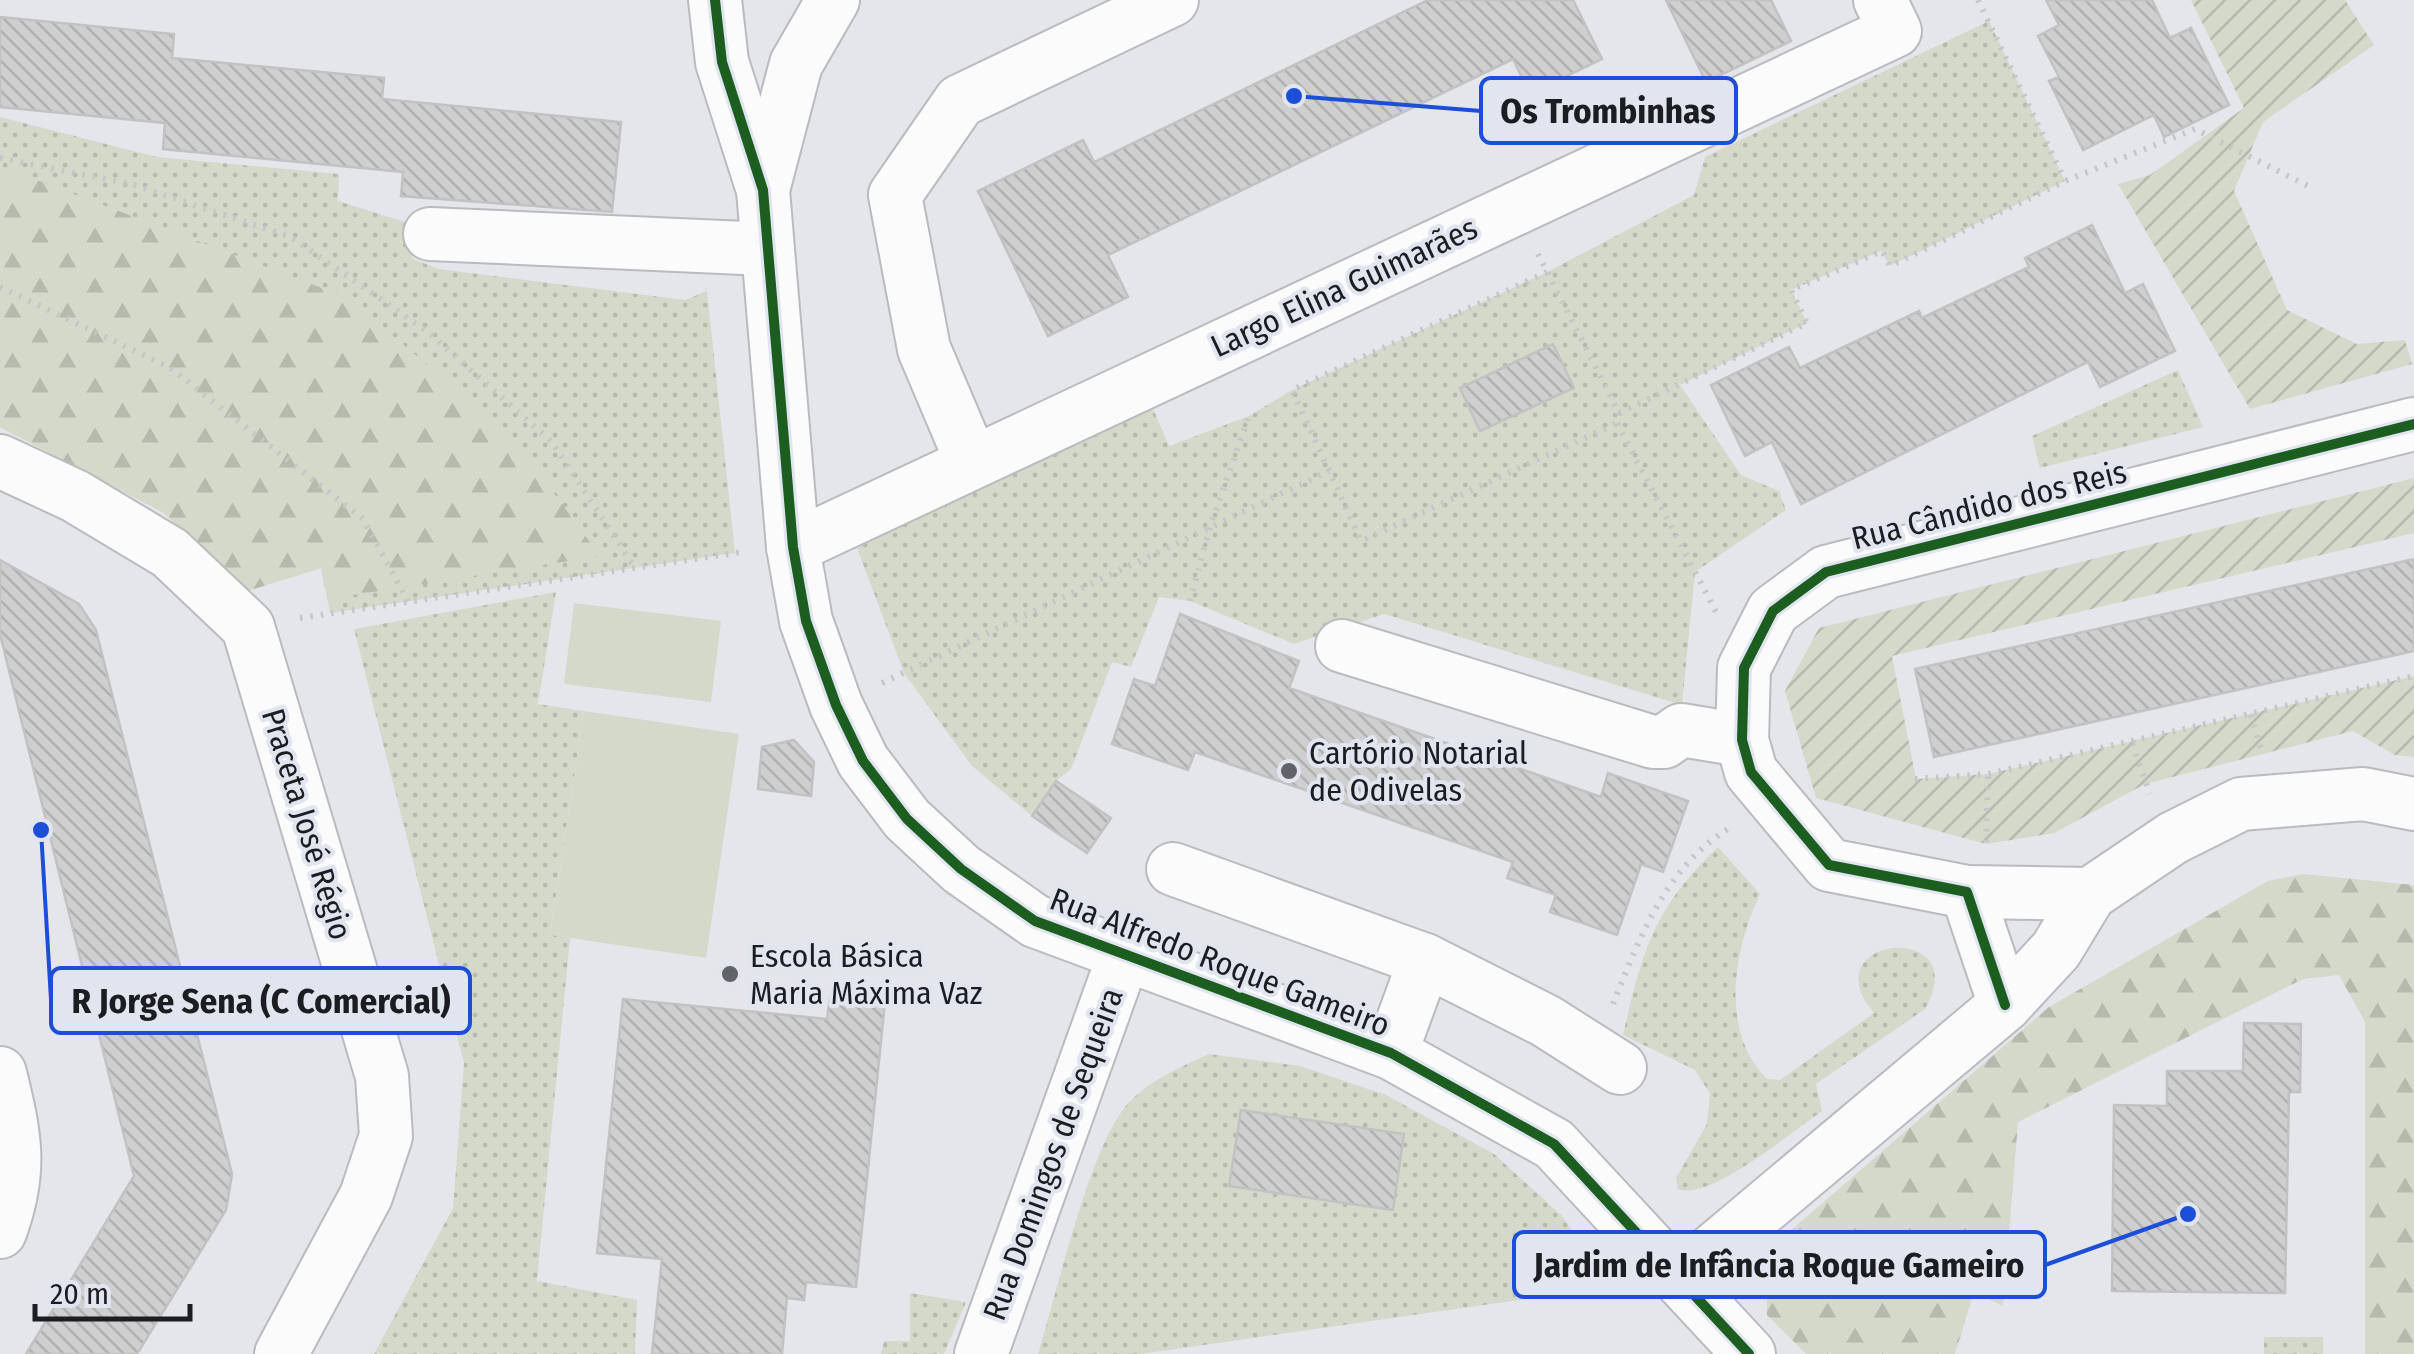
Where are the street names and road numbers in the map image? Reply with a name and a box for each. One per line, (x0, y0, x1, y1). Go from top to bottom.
street label: Largo Elina Guimarães (1205, 209, 1483, 365)
street label: Rua Cândido dos Reis (1847, 452, 2131, 558)
street label: Praceta José Régio (254, 704, 360, 944)
street label: Rua Alfredo Roque Gameiro (1045, 880, 1395, 1044)
street label: Rua Domingos de Sequeira (975, 983, 1131, 1325)

